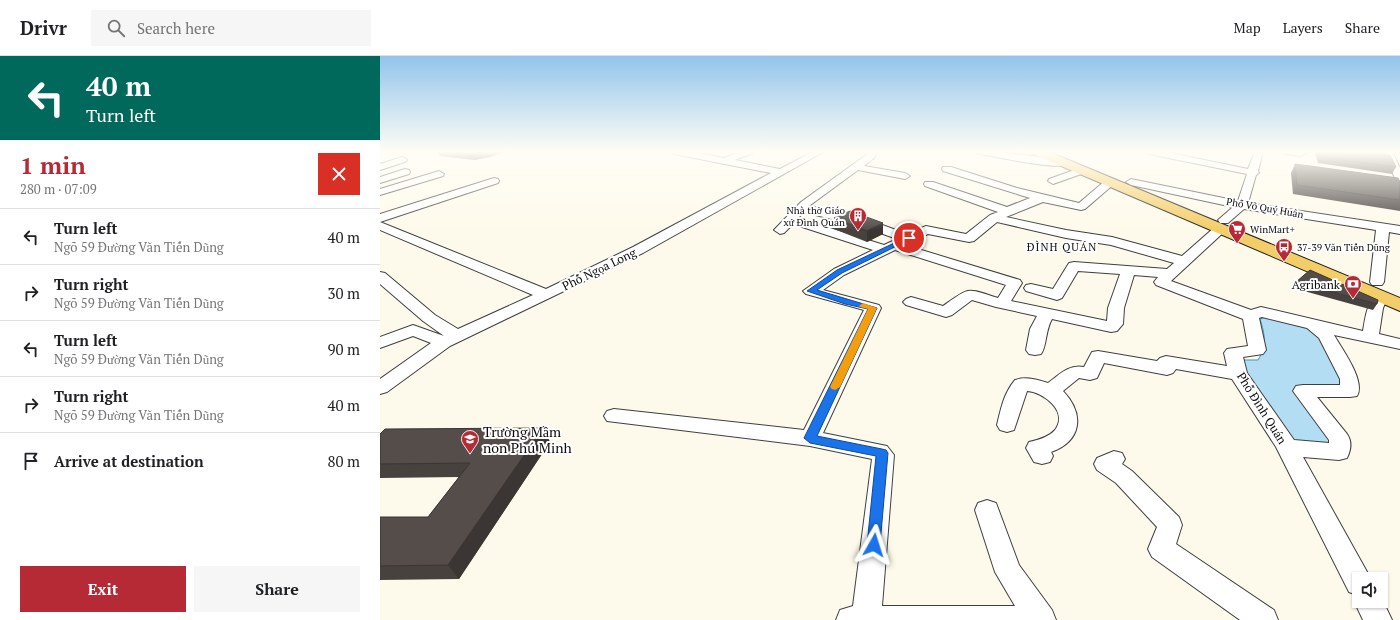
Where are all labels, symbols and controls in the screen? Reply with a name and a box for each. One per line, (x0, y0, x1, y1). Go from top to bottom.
search box (91, 10, 371, 46)
text: Drivr (20, 15, 67, 40)
icon: search (105, 17, 127, 39)
text: Search here (137, 18, 215, 38)
text: Map (1234, 18, 1261, 37)
text: Layers (1283, 18, 1323, 37)
text: Share (1345, 18, 1380, 37)
text: 40 m (86, 67, 151, 104)
icon: left (20, 72, 72, 124)
text: Turn left (86, 103, 156, 127)
text: 1 min (20, 149, 86, 181)
button: close (318, 153, 360, 195)
text: 280 m · 07:09 (20, 180, 97, 198)
street label: Phố Võ Quý Huân (1225, 195, 1305, 221)
place label: Nhà thờ Giáo xứ Đình Quán (783, 204, 845, 229)
building icon: Nhà thờ Giáo xứ Đình Quán (848, 206, 868, 231)
text: Turn left (54, 218, 118, 238)
supermarket icon: WinMart+ (1227, 219, 1247, 244)
pin (892, 221, 926, 255)
place label: WinMart+ (1250, 223, 1295, 236)
icon: left (20, 226, 42, 248)
text: 40 m (327, 227, 360, 247)
icon: arrive (898, 227, 920, 249)
bus stop icon: 37-39 Văn Tiến Dũng (1274, 237, 1294, 262)
text: Ngõ 59 Đường Văn Tiến Dũng (54, 238, 224, 256)
district label: ĐÌNH QUÁN (1027, 240, 1097, 254)
place label: 37-39 Văn Tiến Dũng (1297, 241, 1391, 254)
street label: Phố Ngọa Long (560, 244, 639, 293)
text: Turn right (54, 274, 129, 294)
bank icon: Agribank (1343, 274, 1363, 299)
place label: Agribank (1292, 277, 1341, 292)
icon: right (20, 282, 42, 304)
text: 30 m (327, 283, 360, 303)
text: Ngõ 59 Đường Văn Tiến Dũng (54, 294, 224, 312)
text: Turn left (54, 330, 118, 350)
icon: left (20, 338, 42, 360)
text: 90 m (327, 339, 360, 359)
text: Ngõ 59 Đường Văn Tiến Dũng (54, 350, 224, 368)
street label: Phố Đình Quán (1234, 369, 1290, 447)
text: Turn right (54, 386, 129, 406)
icon: right (20, 394, 42, 416)
text: 40 m (327, 395, 360, 415)
text: Ngõ 59 Đường Văn Tiến Dũng (54, 406, 224, 424)
place label: Trường Mầm non Phú Minh (483, 422, 572, 457)
school or university icon: Trường Mầm non Phú Minh (460, 429, 480, 454)
icon: arrive (20, 450, 42, 472)
text: Arrive at destination (54, 451, 204, 471)
text: 80 m (327, 451, 360, 471)
position arrow (853, 524, 895, 566)
button: Exit (20, 566, 186, 612)
button: Share (194, 566, 360, 612)
map controls (1352, 572, 1388, 608)
button: sound (1352, 572, 1388, 608)

